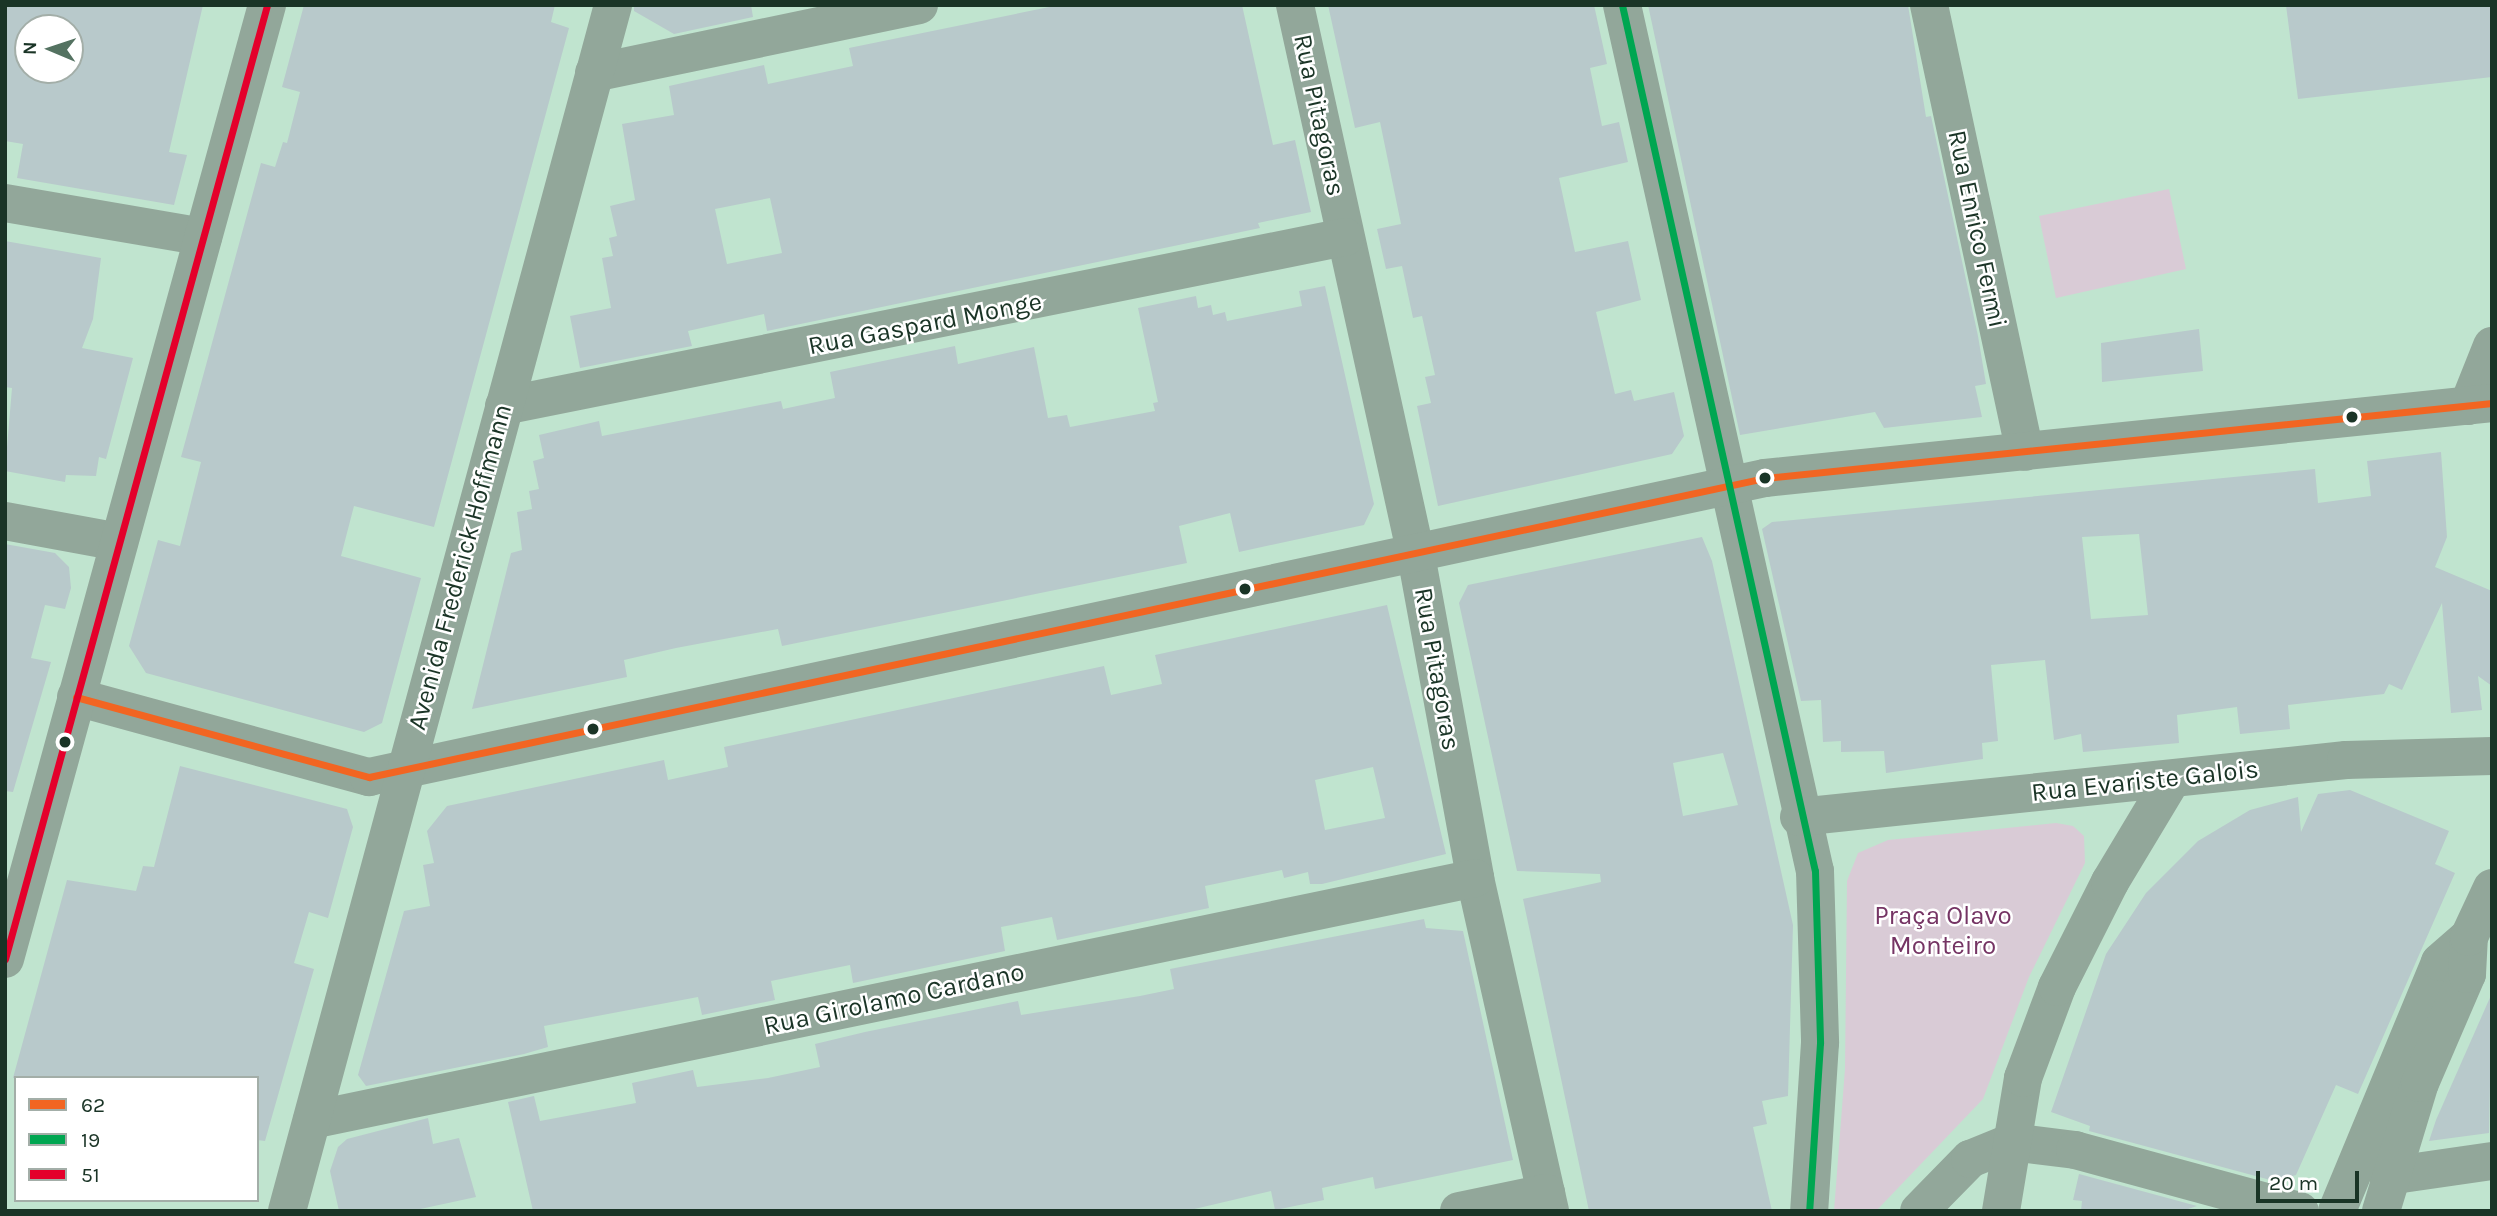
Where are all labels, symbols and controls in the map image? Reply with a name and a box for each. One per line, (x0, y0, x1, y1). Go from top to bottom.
north arrow (14, 14, 84, 84)
street label: Rua Pitagoras (1287, 31, 1351, 199)
text: N (19, 41, 41, 56)
street label: Rua Enrico Fermi (1941, 127, 2013, 331)
street label: Rua Gaspard Monge (806, 286, 1044, 362)
street label: Avenida Frederick Hoffmann (401, 401, 519, 733)
unlabelled marker (2345, 410, 2359, 424)
unlabelled marker (1758, 471, 1772, 485)
unlabelled marker (1238, 582, 1252, 596)
street label: Rua Pitagoras (1407, 585, 1467, 753)
unlabelled marker (586, 722, 600, 736)
unlabelled marker (58, 735, 72, 749)
street label: Rua Evariste Galois (2030, 754, 2260, 808)
park label: Praça Olavo Monteiro (1874, 900, 2012, 962)
street label: Rua Girolamo Cardano (761, 956, 1027, 1042)
legend (14, 1076, 259, 1202)
text: 62 (81, 1093, 105, 1117)
text: 19 (81, 1128, 100, 1152)
scale bar (2259, 1156, 2362, 1200)
text: 51 (81, 1163, 100, 1187)
text: 20 m (2269, 1171, 2318, 1195)

